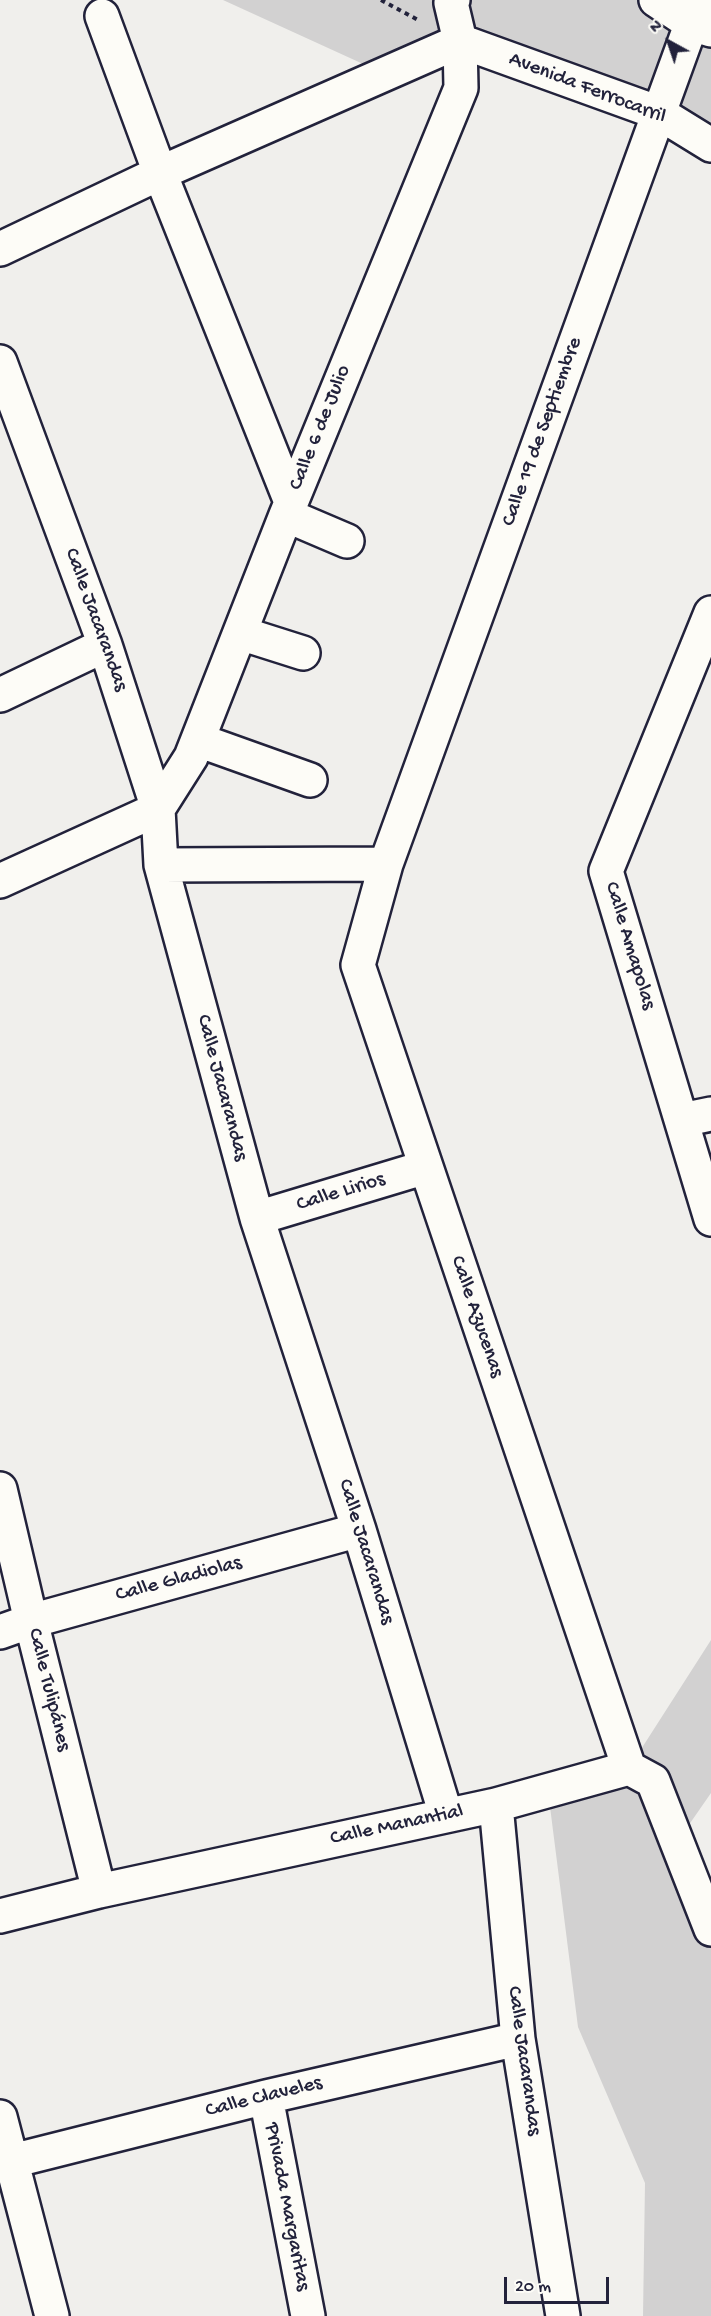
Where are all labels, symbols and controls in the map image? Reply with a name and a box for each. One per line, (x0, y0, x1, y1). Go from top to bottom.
north arrow (639, 12, 699, 72)
text: N (647, 17, 667, 38)
street label: Avenida Ferrocarril (505, 47, 669, 131)
street label: Calle 19 de Septiembre (497, 334, 589, 530)
street label: Calle 6 de Julio (284, 362, 358, 494)
street label: Calle Jacarandas (57, 545, 133, 695)
street label: Calle Amapolas (598, 879, 660, 1013)
street label: Calle Jacarandas (189, 1012, 253, 1164)
street label: Calle Lirios (294, 1168, 388, 1218)
street label: Calle Azucenas (443, 1253, 509, 1381)
street label: Calle Jacarandas (331, 1476, 399, 1628)
street label: Calle Gladiolas (113, 1551, 245, 1609)
street label: Calle Tulipánes (21, 1626, 75, 1754)
street label: Calle Manantial (328, 1800, 466, 1852)
street label: Calle Jacarandas (500, 1985, 546, 2137)
street label: Calle Claveles (203, 2071, 325, 2125)
street label: Privada Margaritas (257, 2121, 315, 2293)
scale bar (507, 2265, 612, 2303)
text: 20 m (515, 2277, 551, 2298)

